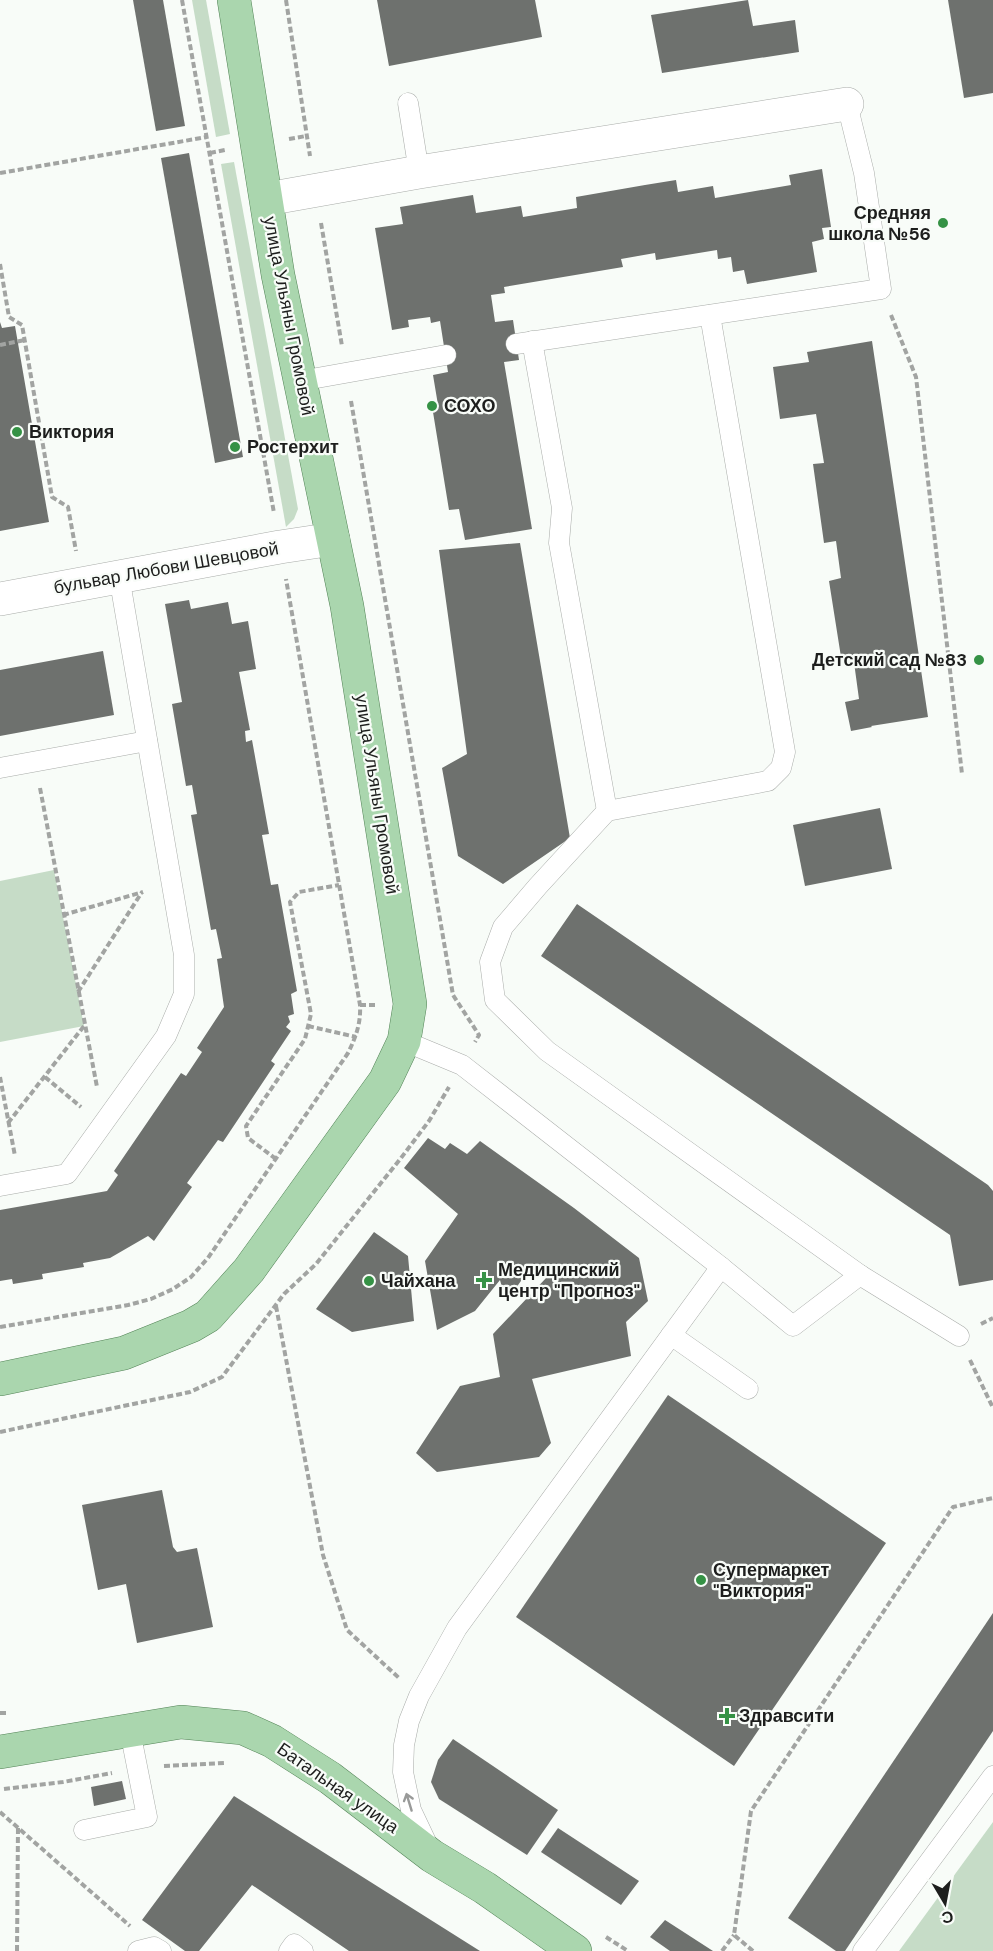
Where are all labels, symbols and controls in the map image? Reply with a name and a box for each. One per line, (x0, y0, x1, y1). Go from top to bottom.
place label: Средняя школа №56 (828, 201, 931, 246)
street label: улица Ульяны Громовой (258, 214, 320, 418)
marker: Средняя школа №56 (936, 216, 950, 230)
place label: СОХО (444, 394, 495, 418)
marker: СОХО (425, 399, 439, 413)
place label: Виктория (29, 420, 114, 444)
marker: Виктория (10, 425, 24, 439)
place label: Ростерхит (247, 435, 339, 459)
marker: Ростерхит (228, 440, 242, 454)
street label: бульвар Любови Шевцовой (52, 536, 280, 600)
place label: Детский сад №83 (812, 648, 967, 672)
marker: Детский сад №83 (972, 653, 986, 667)
street label: улица Ульяны Громовой (349, 692, 405, 896)
place label: Медицинский центр "Прогноз" (498, 1258, 640, 1303)
place label: Чайхана (381, 1269, 457, 1293)
marker: Медицинский центр "Прогноз" (475, 1271, 493, 1289)
marker: Чайхана (362, 1274, 376, 1288)
place label: Супермаркет "Виктория" (713, 1558, 830, 1603)
marker: Супермаркет "Виктория" (694, 1573, 708, 1587)
place label: Здравсити (739, 1704, 834, 1728)
marker: Здравсити (720, 1709, 734, 1723)
street label: Батальная улица (272, 1737, 404, 1839)
one-way arrow (403, 1793, 414, 1812)
north arrow (915, 1873, 975, 1933)
text: С (940, 1906, 955, 1929)

